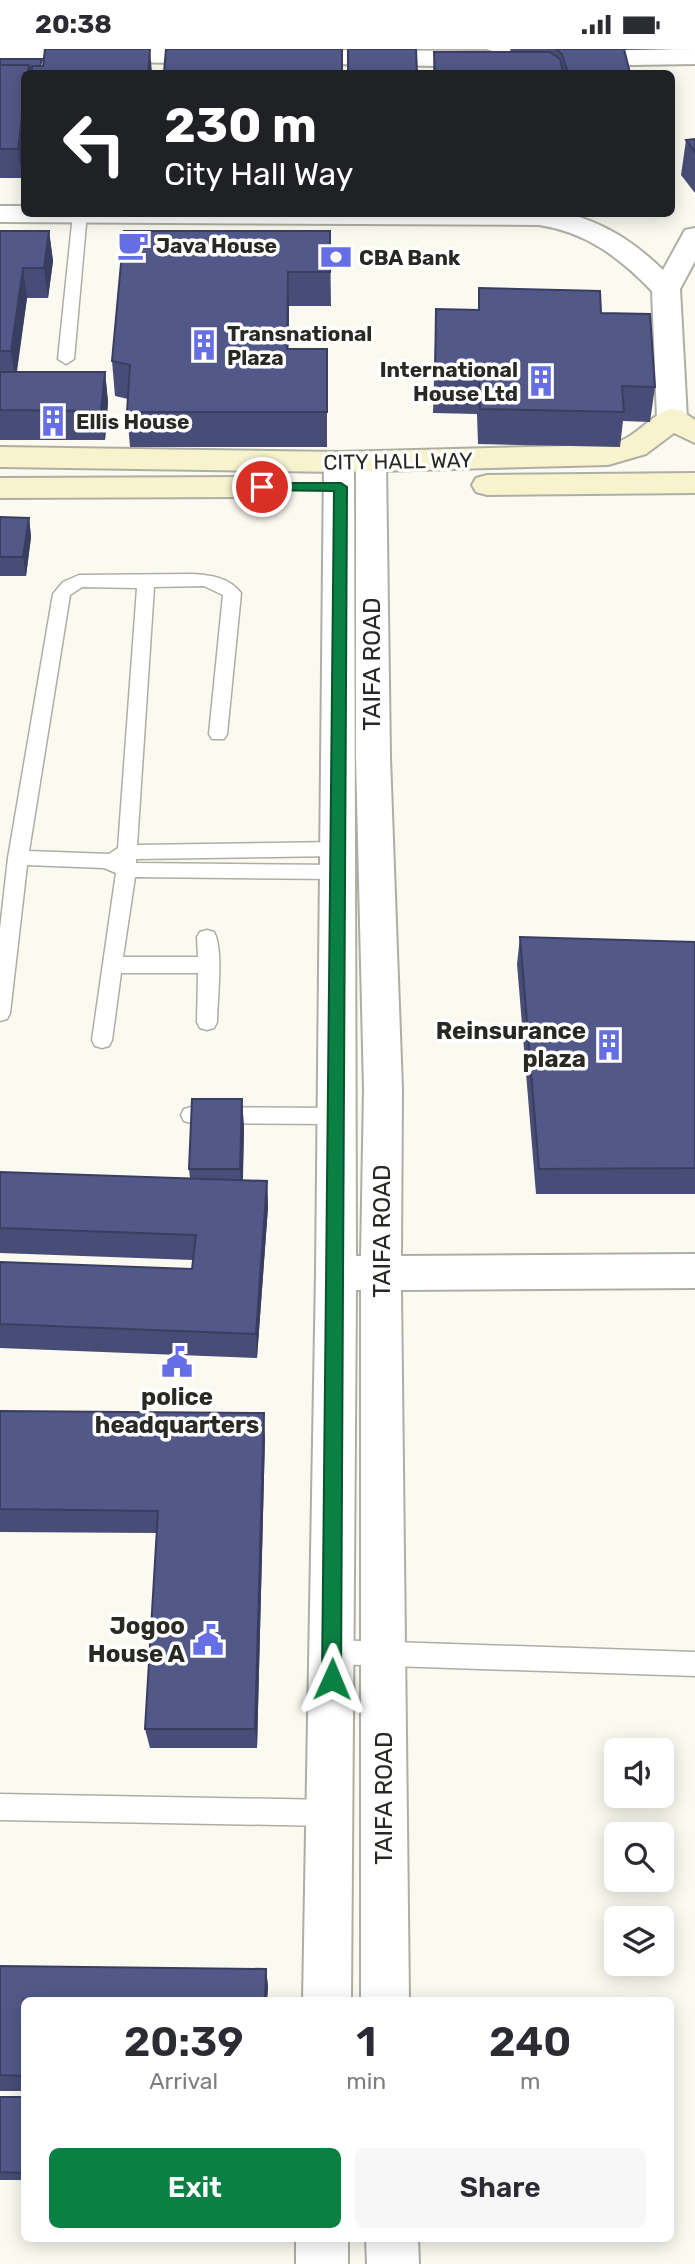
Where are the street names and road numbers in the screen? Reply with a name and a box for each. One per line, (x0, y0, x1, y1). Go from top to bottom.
street label: CITY HALL WAY (323, 447, 473, 475)
street label: TAIFA ROAD (358, 597, 386, 731)
street label: TAIFA ROAD (368, 1164, 396, 1298)
street label: TAIFA ROAD (370, 1731, 398, 1865)

